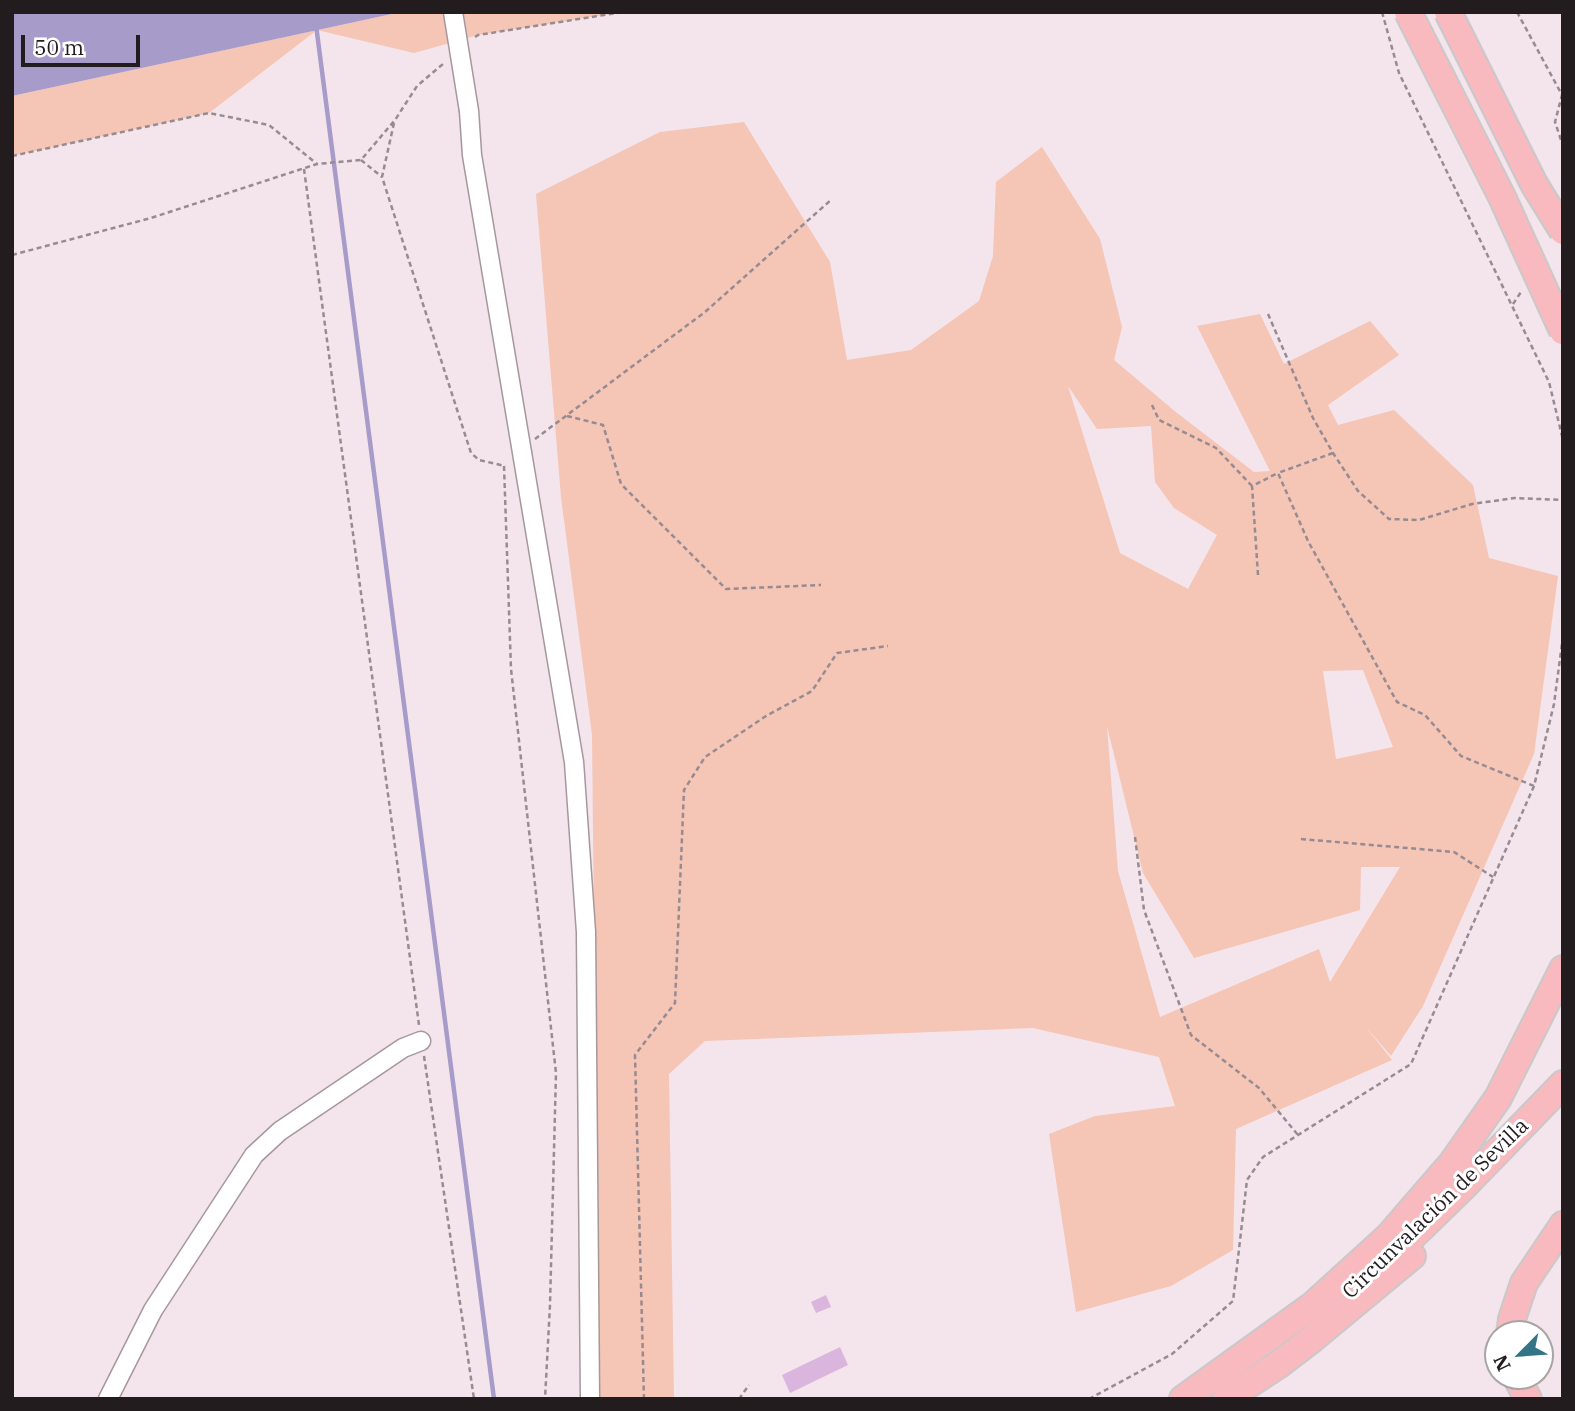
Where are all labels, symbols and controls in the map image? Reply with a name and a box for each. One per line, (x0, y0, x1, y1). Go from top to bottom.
scale bar (24, 21, 144, 65)
text: 50 m (34, 33, 84, 61)
street label: Circunvalación de Sevilla (1338, 1114, 1534, 1304)
north arrow (1484, 1320, 1554, 1390)
text: N (1488, 1351, 1516, 1375)

